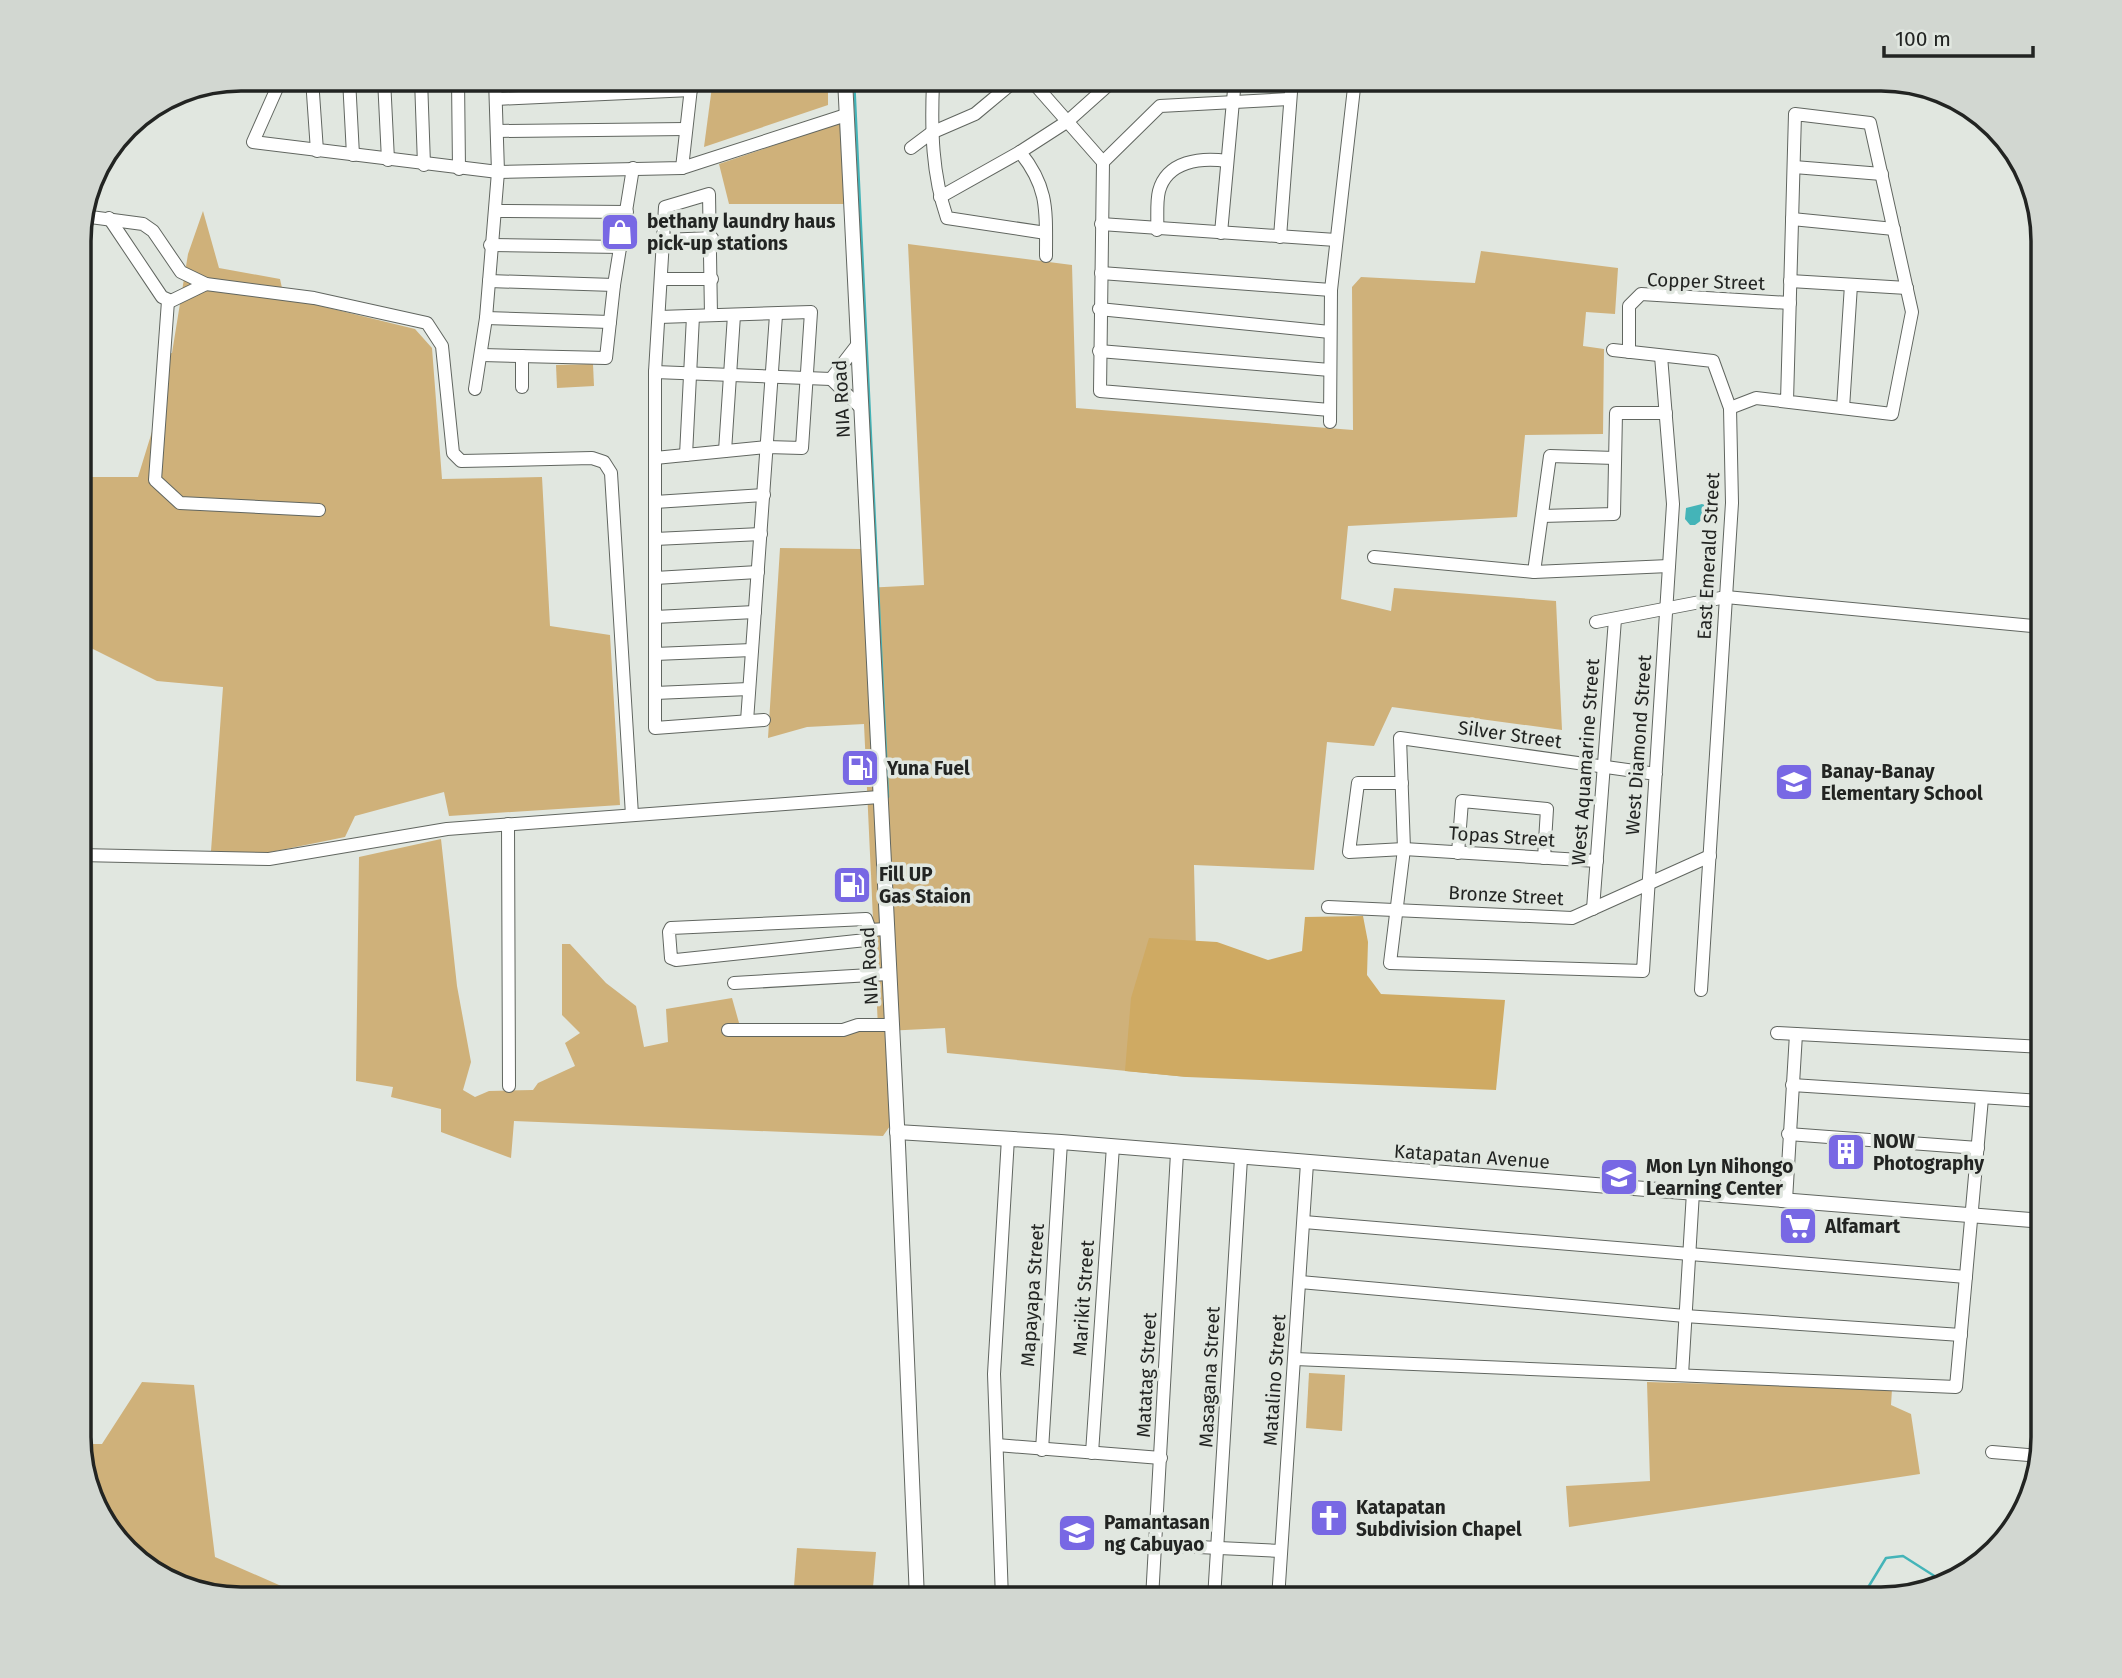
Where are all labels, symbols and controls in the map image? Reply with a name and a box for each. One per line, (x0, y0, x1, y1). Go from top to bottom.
scale bar (1884, 14, 2033, 58)
text: 100 m (1895, 26, 1951, 52)
place label: bethany laundry haus pick-up stations (647, 210, 835, 255)
shop icon: bethany laundry haus pick-up stations (599, 211, 641, 253)
street label: Copper Street (1647, 268, 1766, 295)
street label: NIA Road (828, 359, 855, 439)
street label: East Emerald Street (1693, 472, 1724, 640)
street label: West Diamond Street (1621, 654, 1656, 836)
street label: West Aquamarine Street (1567, 658, 1604, 866)
street label: Silver Street (1457, 716, 1563, 753)
fuel station icon: Yuna Fuel (839, 747, 881, 789)
place label: Yuna Fuel (886, 757, 970, 780)
place label: Banay-Banay Elementary School (1821, 760, 1983, 805)
school or university icon: Banay-Banay Elementary School (1773, 761, 1815, 803)
street label: Topas Street (1448, 821, 1556, 852)
place label: Fill UP Gas Staion (879, 863, 971, 908)
fuel station icon: Fill UP Gas Staion (831, 864, 873, 906)
street label: Bronze Street (1448, 881, 1564, 910)
street label: NIA Road (856, 926, 883, 1006)
place label: NOW Photography (1873, 1130, 1984, 1175)
building icon: NOW Photography (1825, 1131, 1867, 1173)
street label: Katapatan Avenue (1393, 1140, 1551, 1173)
place label: Mon Lyn Nihongo Learning Center (1646, 1155, 1793, 1200)
school or university icon: Mon Lyn Nihongo Learning Center (1598, 1156, 1640, 1198)
supermarket icon: Alfamart (1777, 1205, 1819, 1247)
place label: Alfamart (1824, 1215, 1901, 1238)
street label: Mapayapa Street (1016, 1222, 1049, 1367)
street label: Marikit Street (1068, 1239, 1099, 1357)
street label: Masagana Street (1194, 1306, 1225, 1448)
street label: Matatag Street (1132, 1312, 1161, 1438)
street label: Matalino Street (1258, 1313, 1291, 1447)
place label: Katapatan Subdivision Chapel (1356, 1496, 1522, 1541)
church icon: Katapatan Subdivision Chapel (1308, 1497, 1350, 1539)
place label: Pamantasan ng Cabuyao (1104, 1511, 1210, 1556)
school or university icon: Pamantasan ng Cabuyao (1056, 1512, 1098, 1554)

